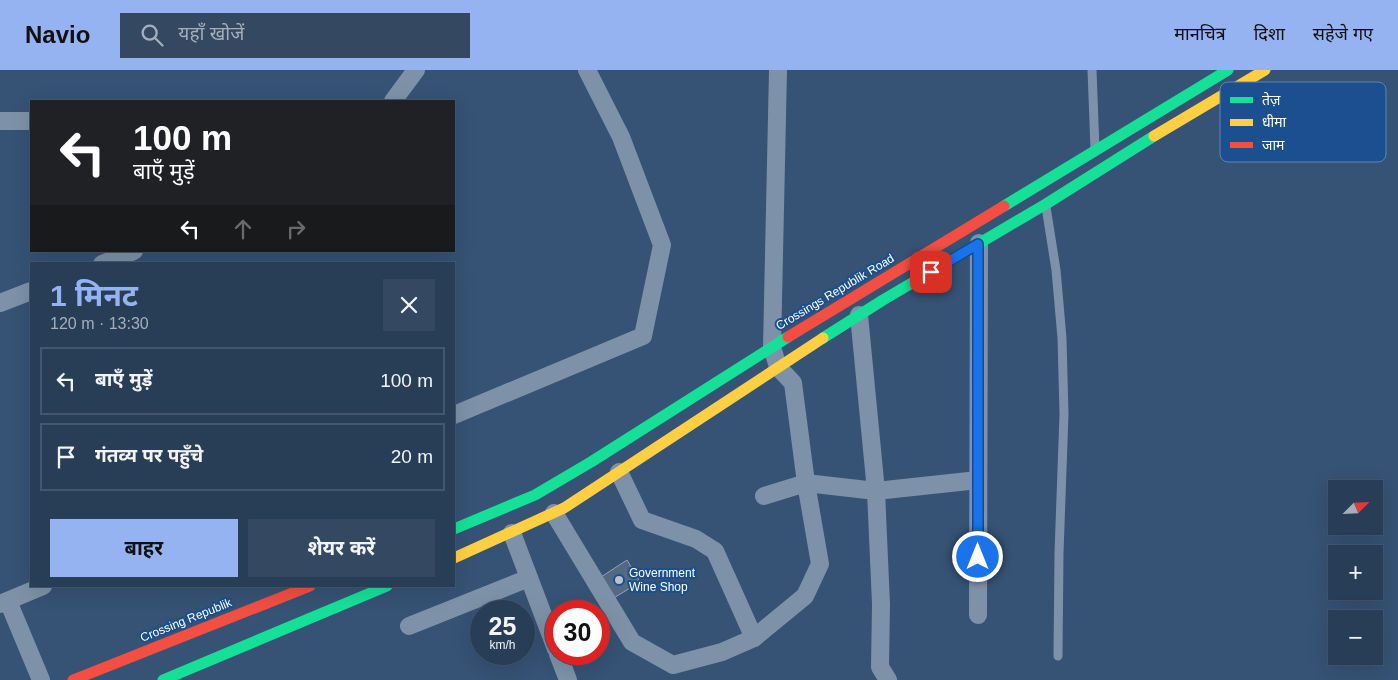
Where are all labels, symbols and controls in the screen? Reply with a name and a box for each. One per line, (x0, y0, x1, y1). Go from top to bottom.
search box (120, 13, 470, 58)
text: Navio (25, 21, 90, 48)
icon: search (138, 21, 166, 49)
text: यहाँ खोजें (178, 23, 244, 44)
text: मानचित्र (1174, 24, 1226, 44)
text: दिशा (1254, 24, 1285, 44)
text: सहेजे गए (1313, 24, 1373, 44)
legend (1220, 82, 1386, 162)
text: तेज़ (1262, 91, 1281, 108)
text: धीमा (1262, 114, 1287, 130)
text: 100 m (133, 118, 232, 157)
icon: left (50, 120, 115, 185)
text: जाम (1262, 137, 1285, 153)
text: बाएँ मुड़ें (133, 159, 194, 184)
icon: left (176, 215, 204, 243)
icon: ahead (229, 215, 257, 243)
icon: right (282, 215, 310, 243)
street label: Crossings Republik Road (773, 251, 897, 333)
pin (910, 251, 952, 293)
icon: arrive (917, 258, 945, 286)
text: 1 मिनट (50, 279, 138, 312)
button: close (383, 279, 435, 331)
text: 120 m · 13:30 (50, 315, 149, 332)
icon: left (52, 367, 80, 395)
text: बाएँ मुड़ें (95, 369, 152, 390)
text: 100 m (380, 370, 433, 391)
icon: arrive (52, 443, 80, 471)
text: गंतव्य पर पहुँचे (95, 445, 203, 466)
text: 20 m (391, 446, 433, 467)
north arrow (1328, 480, 1382, 535)
map controls (1328, 480, 1383, 665)
button: बाहर (50, 519, 238, 577)
button: शेयर करें (248, 519, 435, 577)
position arrow (951, 530, 1003, 582)
button: + (1328, 545, 1383, 600)
place label: Government Wine Shop (629, 566, 696, 594)
marker: Government Wine Shop (613, 574, 625, 586)
street label: Crossing Republik (138, 595, 235, 645)
speed limit sign: 30 (545, 600, 610, 665)
button: − (1328, 610, 1383, 665)
text: 25 (489, 612, 516, 640)
text: km/h (489, 638, 516, 652)

